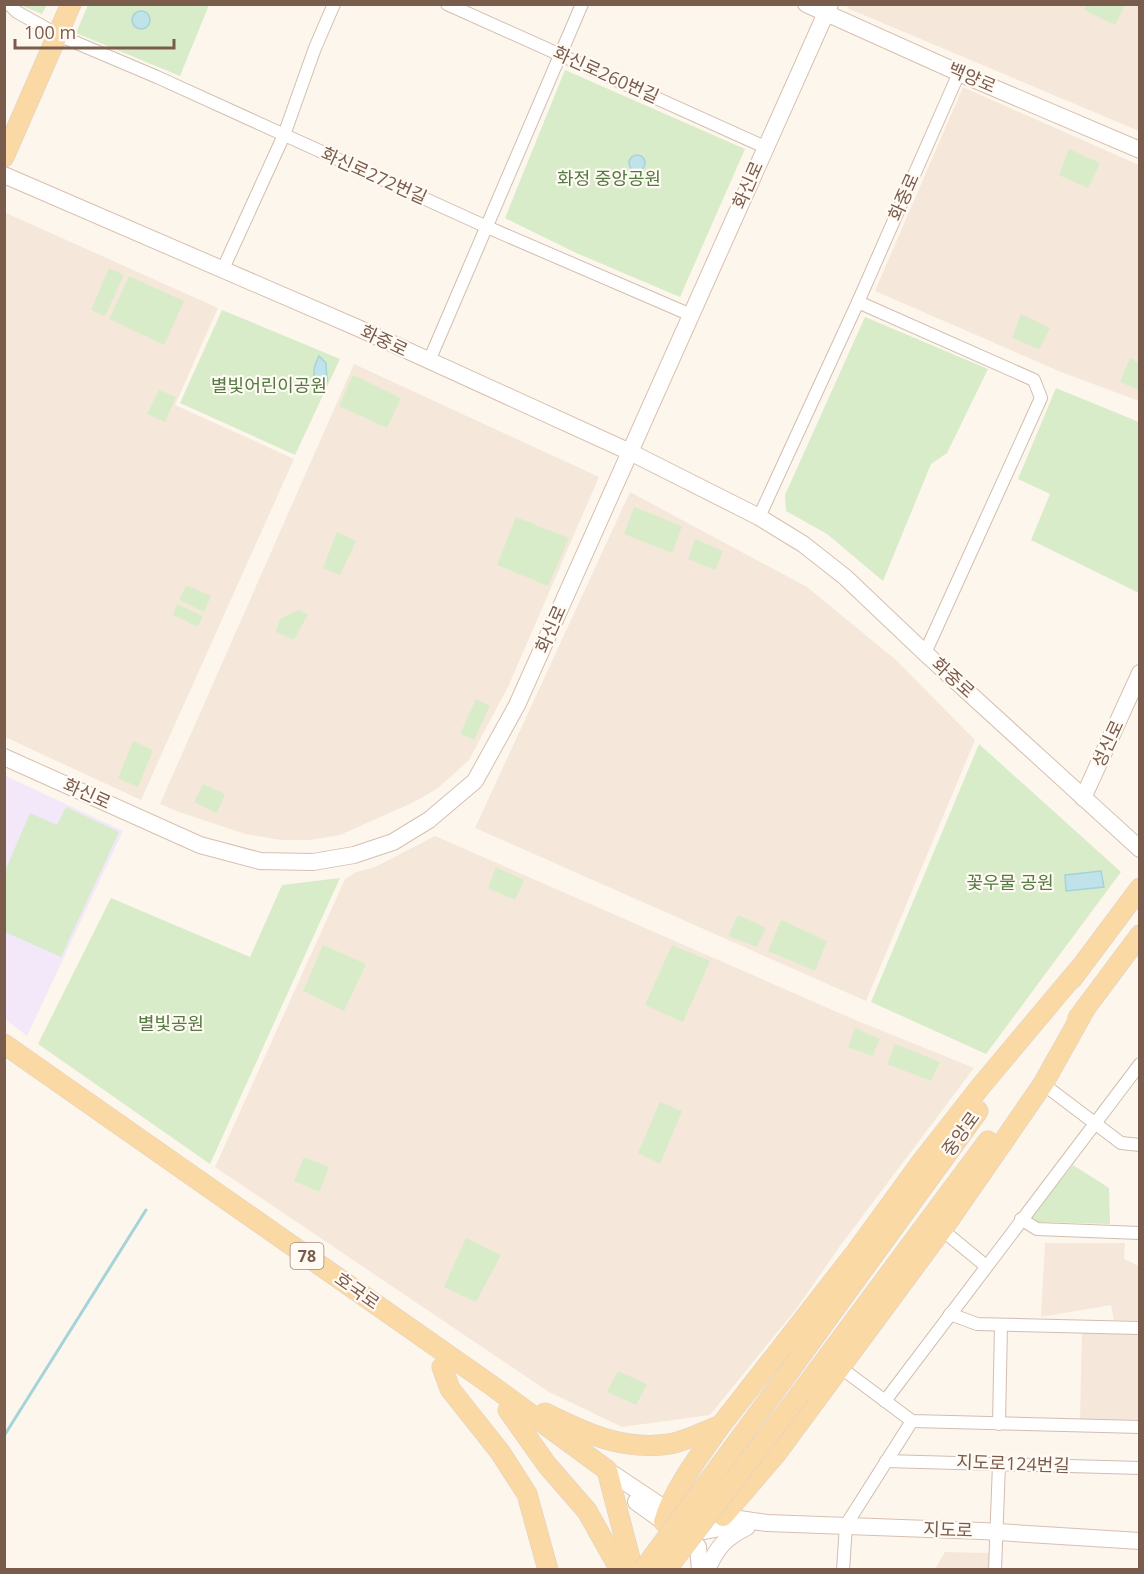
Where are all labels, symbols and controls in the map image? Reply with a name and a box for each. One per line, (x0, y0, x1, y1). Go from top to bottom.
scale bar (15, 12, 174, 50)
text: 100 m (24, 20, 76, 44)
street label: 화신로260번길 (550, 40, 663, 108)
street label: 백양로 (945, 56, 1000, 98)
street label: 화신로272번길 (318, 141, 431, 209)
street label: 화신로 (726, 157, 768, 212)
park label: 화정 중앙공원 (557, 166, 661, 190)
street label: 화중로 (882, 169, 924, 224)
street label: 화중로 (357, 319, 412, 361)
park label: 별빛어린이공원 (211, 373, 327, 397)
street label: 화신로 (529, 601, 571, 656)
street label: 화중로 (927, 652, 980, 703)
street label: 성신로 (1086, 716, 1128, 771)
street label: 화신로 (60, 772, 115, 814)
park label: 꽃우물 공원 (966, 870, 1054, 894)
park label: 별빛공원 (138, 1011, 204, 1035)
street label: 중앙로 (936, 1106, 985, 1161)
road number: 78 (290, 1243, 324, 1269)
street label: 호국로 (330, 1266, 385, 1314)
street label: 지도로124번길 (956, 1449, 1070, 1477)
street label: 지도로 (923, 1516, 973, 1542)

